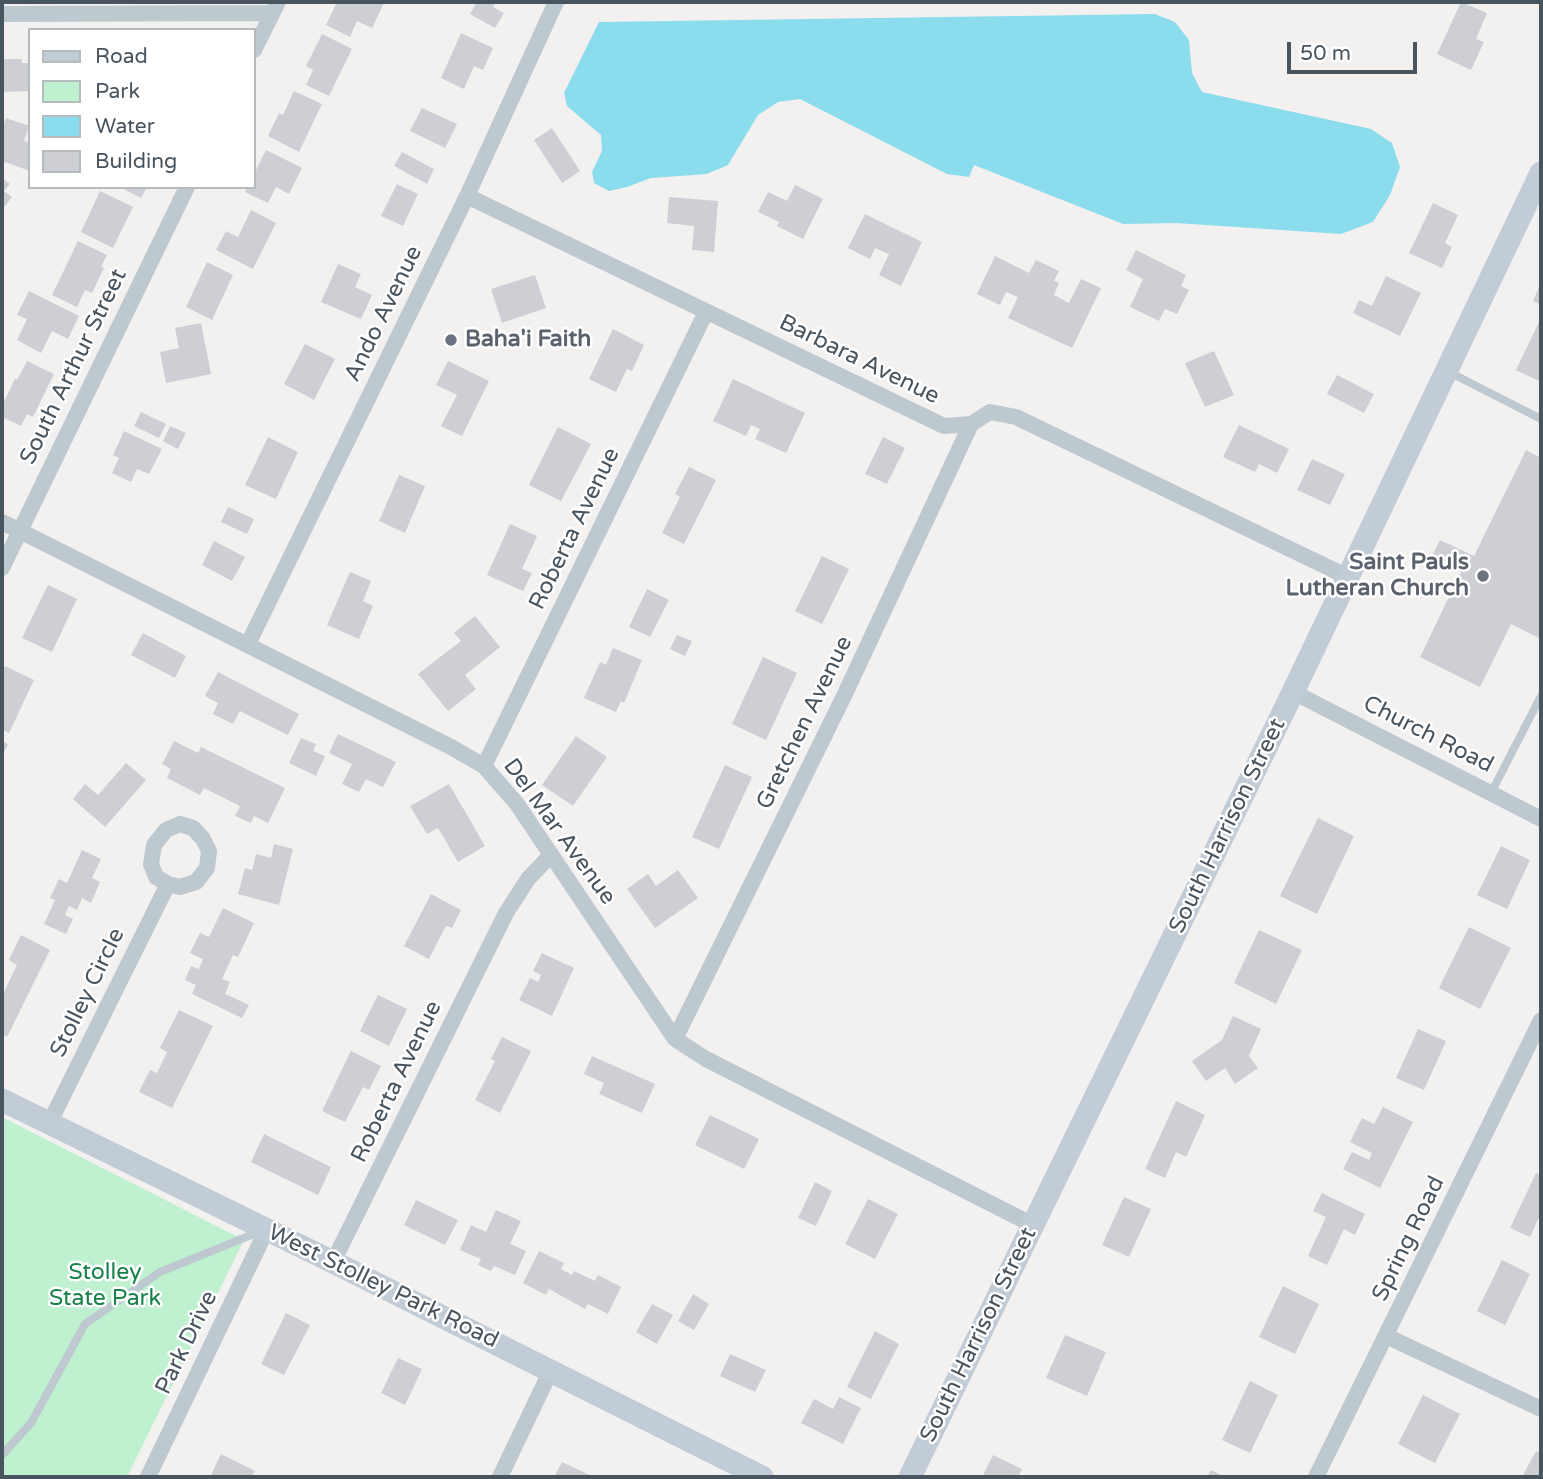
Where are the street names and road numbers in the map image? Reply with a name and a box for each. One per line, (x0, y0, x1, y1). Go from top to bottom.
street label: Ando Avenue (339, 242, 429, 386)
street label: South Arthur Street (15, 265, 133, 469)
street label: Barbara Avenue (774, 309, 944, 411)
street label: Roberta Avenue (524, 444, 626, 614)
street label: Gretchen Avenue (751, 632, 859, 814)
street label: Church Road (1358, 690, 1498, 780)
street label: South Harrison Street (1164, 714, 1292, 938)
street label: Del Mar Avenue (497, 754, 621, 910)
street label: Stolley Circle (45, 924, 131, 1062)
street label: Roberta Avenue (346, 997, 448, 1167)
street label: Spring Road (1367, 1172, 1451, 1306)
street label: West Stolley Park Road (263, 1219, 503, 1355)
street label: South Harrison Street (915, 1223, 1043, 1447)
street label: Park Drive (150, 1287, 224, 1399)

